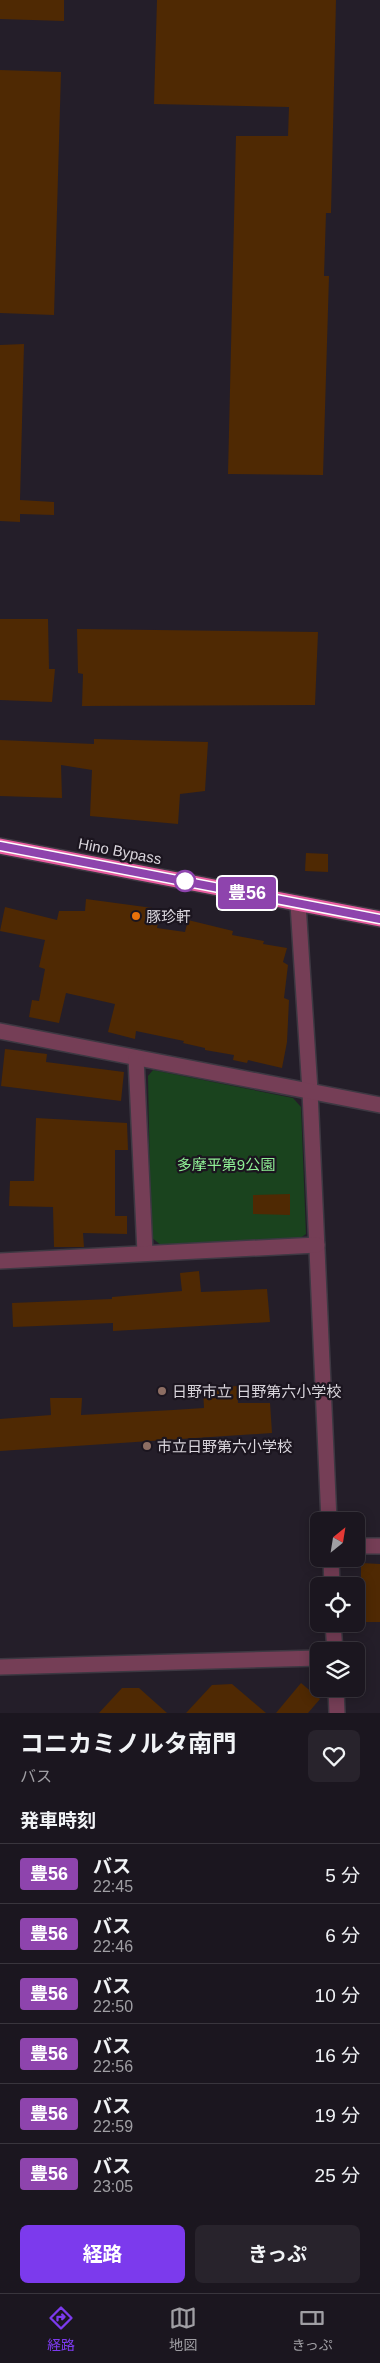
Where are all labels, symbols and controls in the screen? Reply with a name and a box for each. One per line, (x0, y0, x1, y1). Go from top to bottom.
street label: Hino Bypass (77, 835, 163, 867)
unlabelled marker (174, 870, 196, 892)
line badge: 豊56 (218, 877, 276, 909)
text: 豊56 (228, 883, 266, 903)
place label: 豚珍軒 (146, 908, 191, 925)
marker: 豚珍軒 (130, 910, 142, 922)
park label: 多摩平第9公園 (177, 1156, 275, 1173)
place label: 日野市立 日野第六小学校 (172, 1383, 341, 1400)
marker: 日野市立 日野第六小学校 (156, 1385, 168, 1397)
place label: 市立日野第六小学校 (157, 1438, 292, 1455)
marker: 市立日野第六小学校 (141, 1440, 153, 1452)
north arrow (310, 1512, 365, 1568)
map controls (310, 1512, 365, 1697)
button: locate (310, 1577, 365, 1632)
button: layers (310, 1642, 365, 1697)
text: コニカミノルタ南門 (20, 1730, 236, 1757)
button: heart (308, 1730, 360, 1782)
text: バス (20, 1768, 52, 1785)
text: 発車時刻 (20, 1810, 96, 1831)
text: バス (93, 1856, 131, 1877)
text: 豊56 (30, 1864, 68, 1884)
text: 5 分 (325, 1865, 360, 1886)
text: 22:45 (93, 1878, 133, 1895)
text: バス (93, 1916, 131, 1937)
text: 豊56 (30, 1924, 68, 1944)
text: 6 分 (325, 1925, 360, 1946)
text: 22:46 (93, 1938, 133, 1955)
text: バス (93, 1976, 131, 1997)
text: 豊56 (30, 1984, 68, 2004)
text: 10 分 (315, 1985, 360, 2006)
text: 22:50 (93, 1998, 133, 2015)
text: バス (93, 2036, 131, 2057)
text: 豊56 (30, 2044, 68, 2064)
text: 16 分 (315, 2045, 360, 2066)
text: 22:56 (93, 2058, 133, 2075)
text: バス (93, 2096, 131, 2117)
text: 豊56 (30, 2104, 68, 2124)
text: 19 分 (315, 2105, 360, 2126)
text: 22:59 (93, 2118, 133, 2135)
text: バス (93, 2156, 131, 2177)
text: 豊56 (30, 2164, 68, 2184)
text: 25 分 (315, 2165, 360, 2186)
text: 23:05 (93, 2178, 133, 2195)
button: 経路 (20, 2225, 185, 2283)
button: きっぷ (195, 2225, 360, 2283)
tab: 経路 (47, 2304, 75, 2354)
tab: 地図 (169, 2304, 197, 2354)
tab: きっぷ (291, 2304, 333, 2354)

